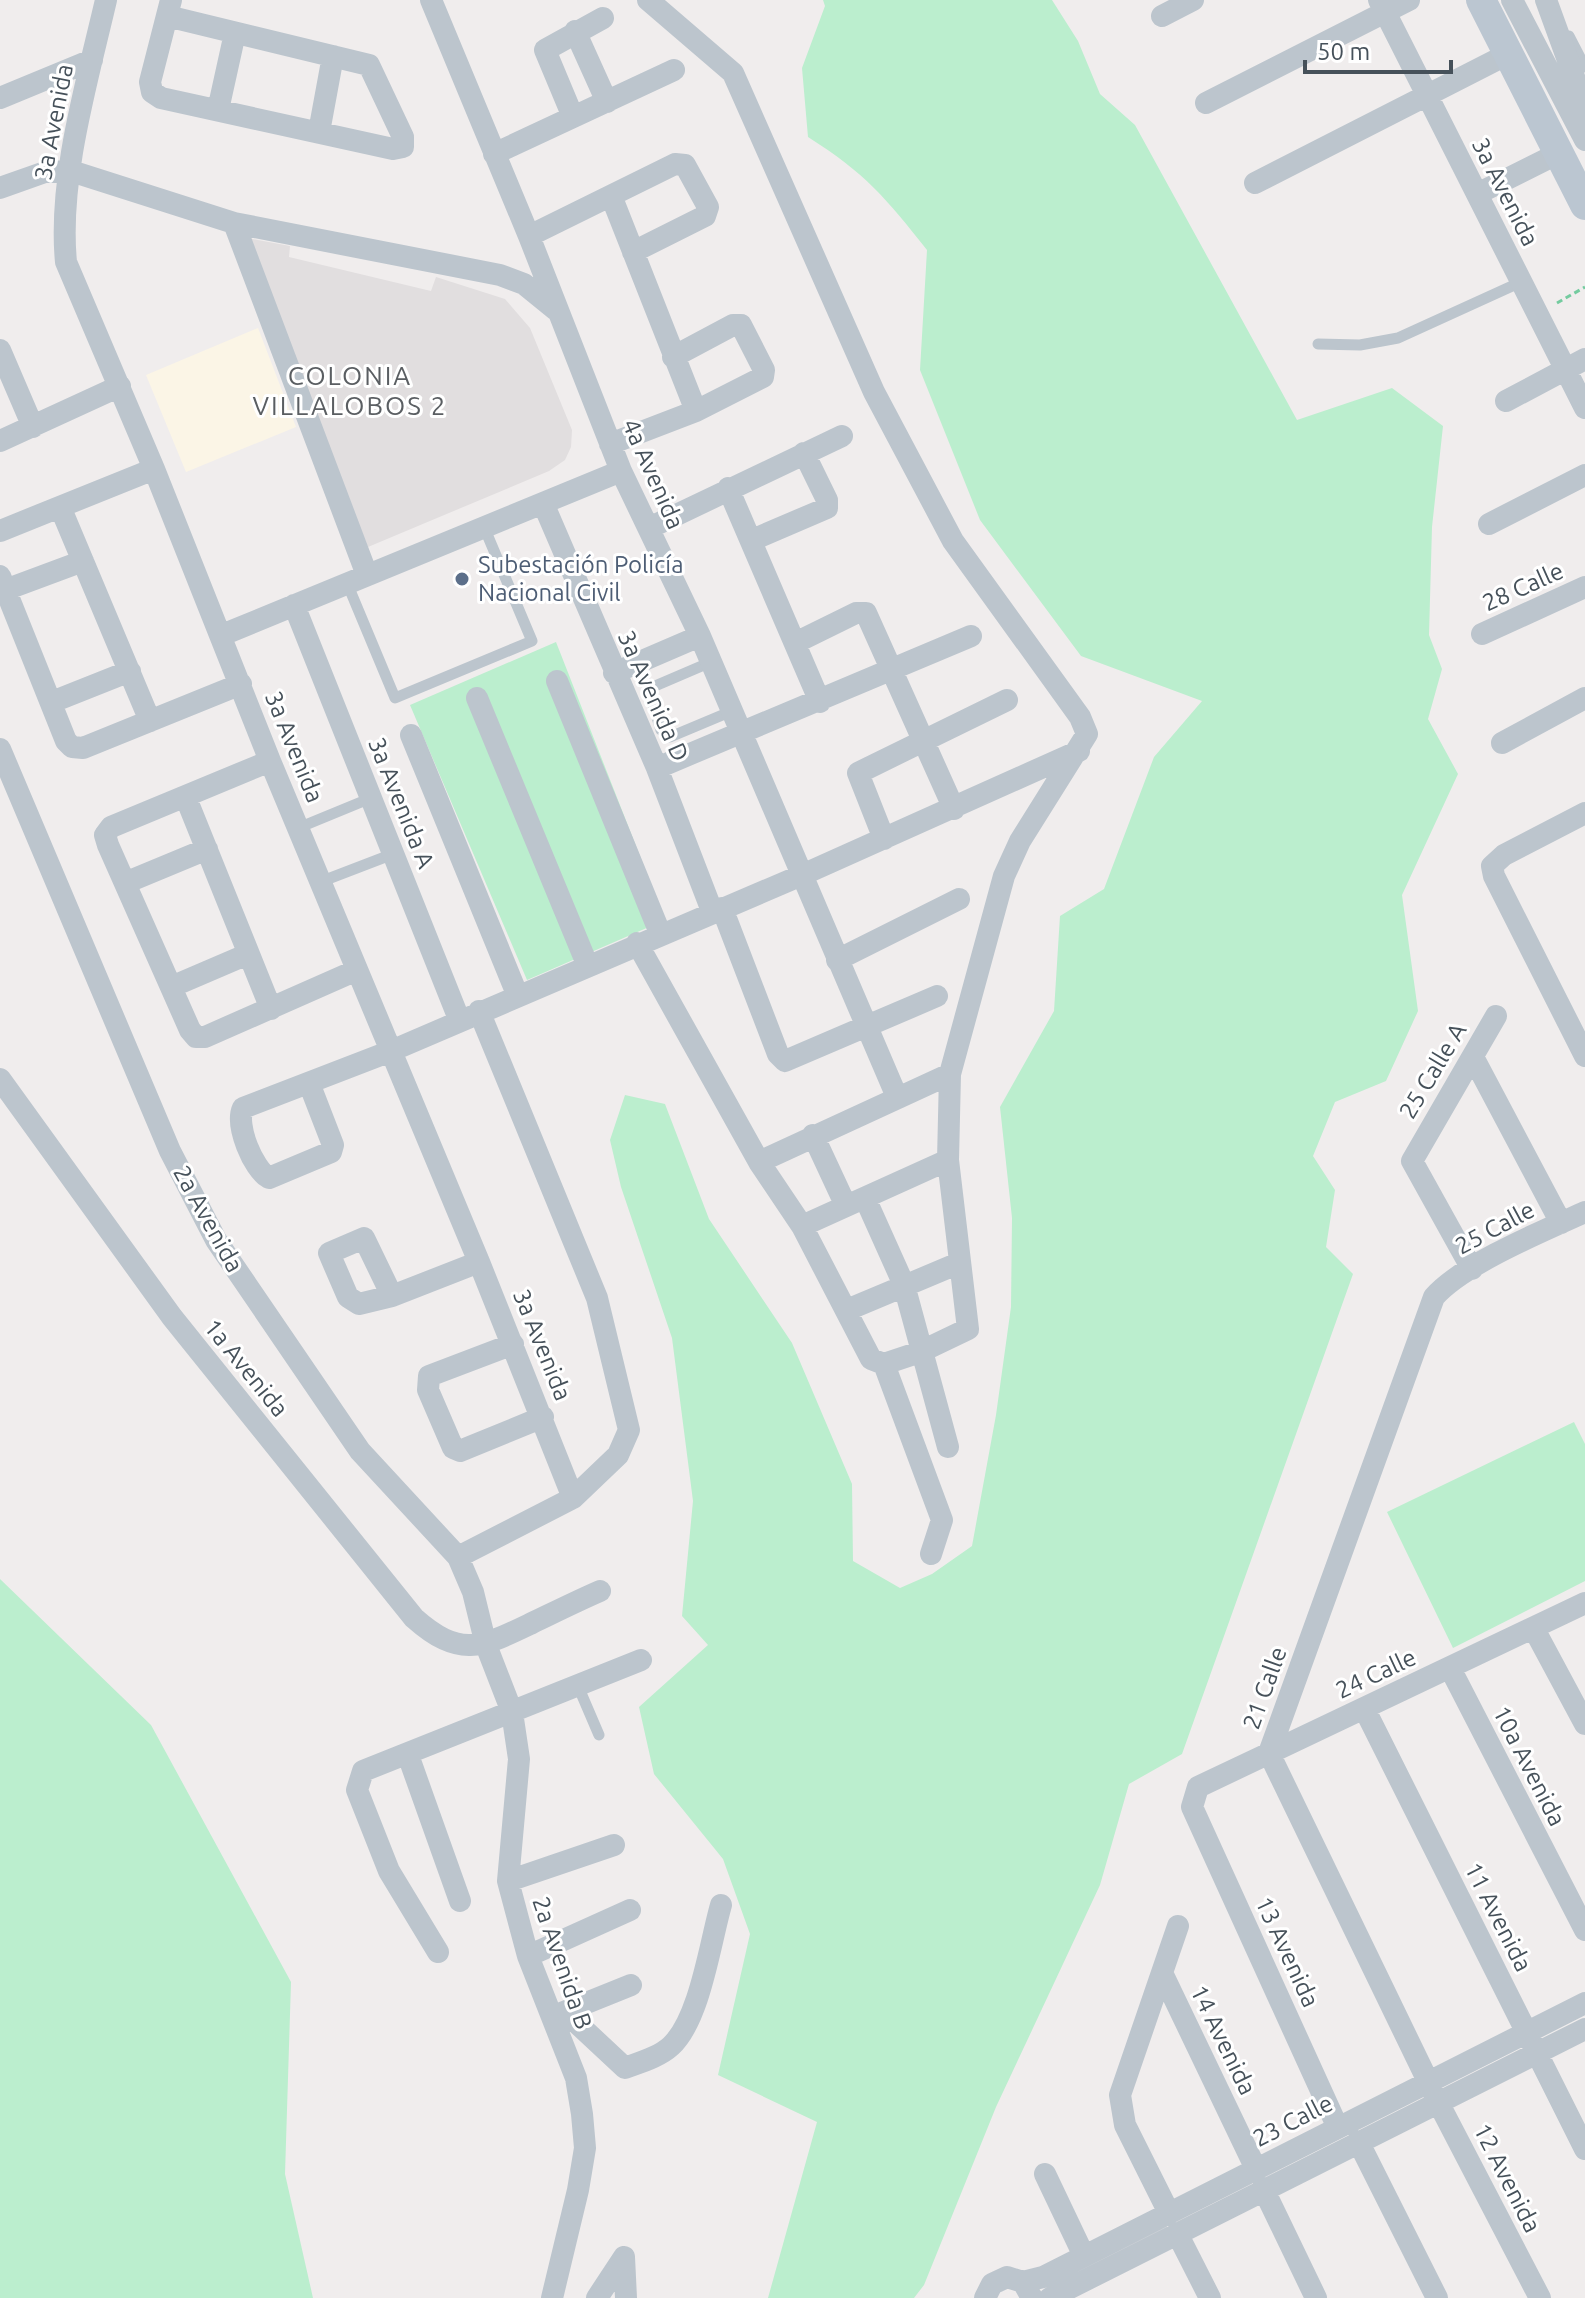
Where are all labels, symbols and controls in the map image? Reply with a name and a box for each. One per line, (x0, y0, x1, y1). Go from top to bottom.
scale bar (1305, 24, 1451, 74)
text: 50 m (1317, 38, 1370, 65)
street label: 3a Avenida (29, 62, 78, 182)
street label: 3a Avenida (1467, 133, 1544, 250)
district label: COLONIA VILLALOBOS 2 (253, 361, 447, 420)
street label: 4a Avenida (617, 415, 690, 533)
place label: Subestación Policía Nacional Civil (478, 551, 684, 606)
street label: 28 Calle (1478, 557, 1567, 616)
marker: Subestación Policía Nacional Civil (453, 570, 471, 588)
street label: 3a Avenida D (613, 626, 694, 765)
street label: 3a Avenida (260, 687, 329, 806)
street label: 3a Avenida A (363, 734, 440, 872)
street label: 25 Calle A (1394, 1018, 1472, 1123)
street label: 2a Avenida (168, 1161, 249, 1277)
street label: 25 Calle (1451, 1196, 1539, 1260)
street label: 3a Avenida (508, 1285, 577, 1404)
street label: 1a Avenida (199, 1314, 294, 1422)
street label: 21 Calle (1237, 1643, 1292, 1733)
street label: 24 Calle (1331, 1643, 1420, 1704)
street label: 10a Avenida (1488, 1701, 1571, 1830)
street label: 11 Avenida (1459, 1858, 1537, 1976)
street label: 13 Avenida (1250, 1892, 1325, 2011)
street label: 2a Avenida B (527, 1893, 598, 2033)
street label: 14 Avenida (1185, 1981, 1262, 2099)
street label: 23 Calle (1249, 2089, 1337, 2152)
street label: 12 Avenida (1468, 2119, 1546, 2237)

